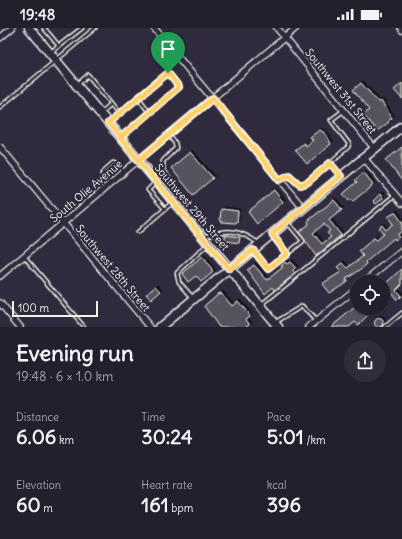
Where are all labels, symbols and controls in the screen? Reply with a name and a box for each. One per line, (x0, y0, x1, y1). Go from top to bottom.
text: 19:48 (20, 5, 55, 24)
pin (151, 32, 185, 73)
icon: arrive (157, 38, 179, 60)
street label: Southwest 31st Street (302, 45, 380, 137)
street label: South Olie Avenue (47, 157, 125, 225)
street label: Southwest 29th Street (152, 161, 233, 253)
street label: Southwest 28th Street (73, 222, 154, 314)
map controls (350, 275, 390, 315)
button: locate (350, 275, 390, 315)
scale bar (12, 299, 98, 318)
text: 100 m (18, 301, 49, 315)
text: Evening run (16, 339, 134, 367)
button: share (344, 340, 386, 382)
text: 19:48 · 6 × 1.0 km (16, 368, 113, 385)
text: Distance (16, 410, 59, 424)
text: Time (141, 410, 165, 424)
text: Pace (267, 410, 291, 424)
text: 6.06 (16, 424, 56, 449)
text: 30:24 (141, 424, 193, 449)
text: 5:01 (267, 424, 304, 449)
text: km (56, 433, 74, 447)
text: /km (304, 433, 326, 447)
text: Elevation (16, 478, 61, 492)
text: Heart rate (141, 478, 192, 492)
text: kcal (267, 478, 286, 492)
text: 60 (16, 492, 41, 517)
text: 161 (141, 492, 169, 517)
text: 396 (267, 492, 301, 517)
text: m (41, 501, 53, 515)
text: bpm (169, 501, 193, 515)

